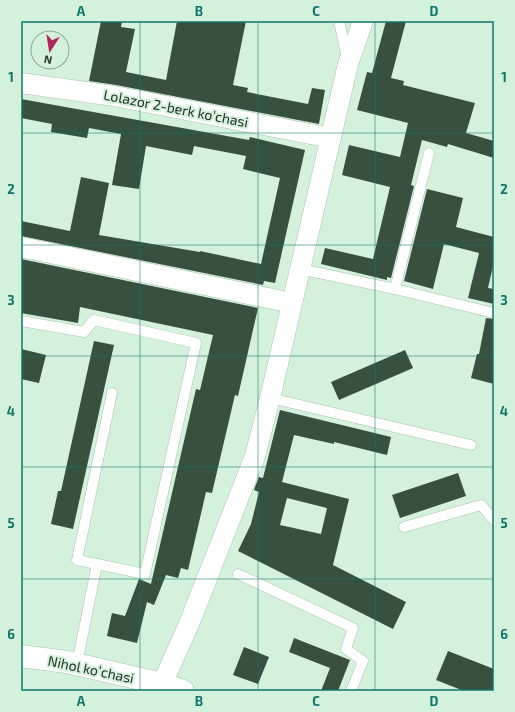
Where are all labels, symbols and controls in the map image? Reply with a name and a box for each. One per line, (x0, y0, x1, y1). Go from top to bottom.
text: A (77, 3, 86, 19)
text: B (195, 3, 203, 19)
text: C (312, 3, 320, 19)
text: D (430, 3, 439, 19)
north arrow (30, 30, 70, 70)
text: N (43, 53, 53, 67)
text: 1 (8, 69, 14, 85)
text: 1 (501, 69, 507, 85)
street label: Lolazor 2-berk koʼchasi (102, 86, 250, 130)
text: 2 (7, 181, 15, 197)
text: 2 (500, 181, 508, 197)
text: 3 (7, 292, 15, 308)
text: 3 (500, 292, 508, 308)
text: 4 (7, 403, 15, 419)
text: 4 (500, 403, 508, 419)
text: 5 (7, 515, 15, 531)
text: 5 (500, 515, 508, 531)
text: 6 (7, 626, 15, 642)
text: 6 (500, 626, 508, 642)
street label: Nihol koʻchasi (46, 652, 136, 686)
text: A (77, 693, 86, 709)
text: B (195, 693, 203, 709)
text: C (312, 693, 320, 709)
text: D (430, 693, 439, 709)

